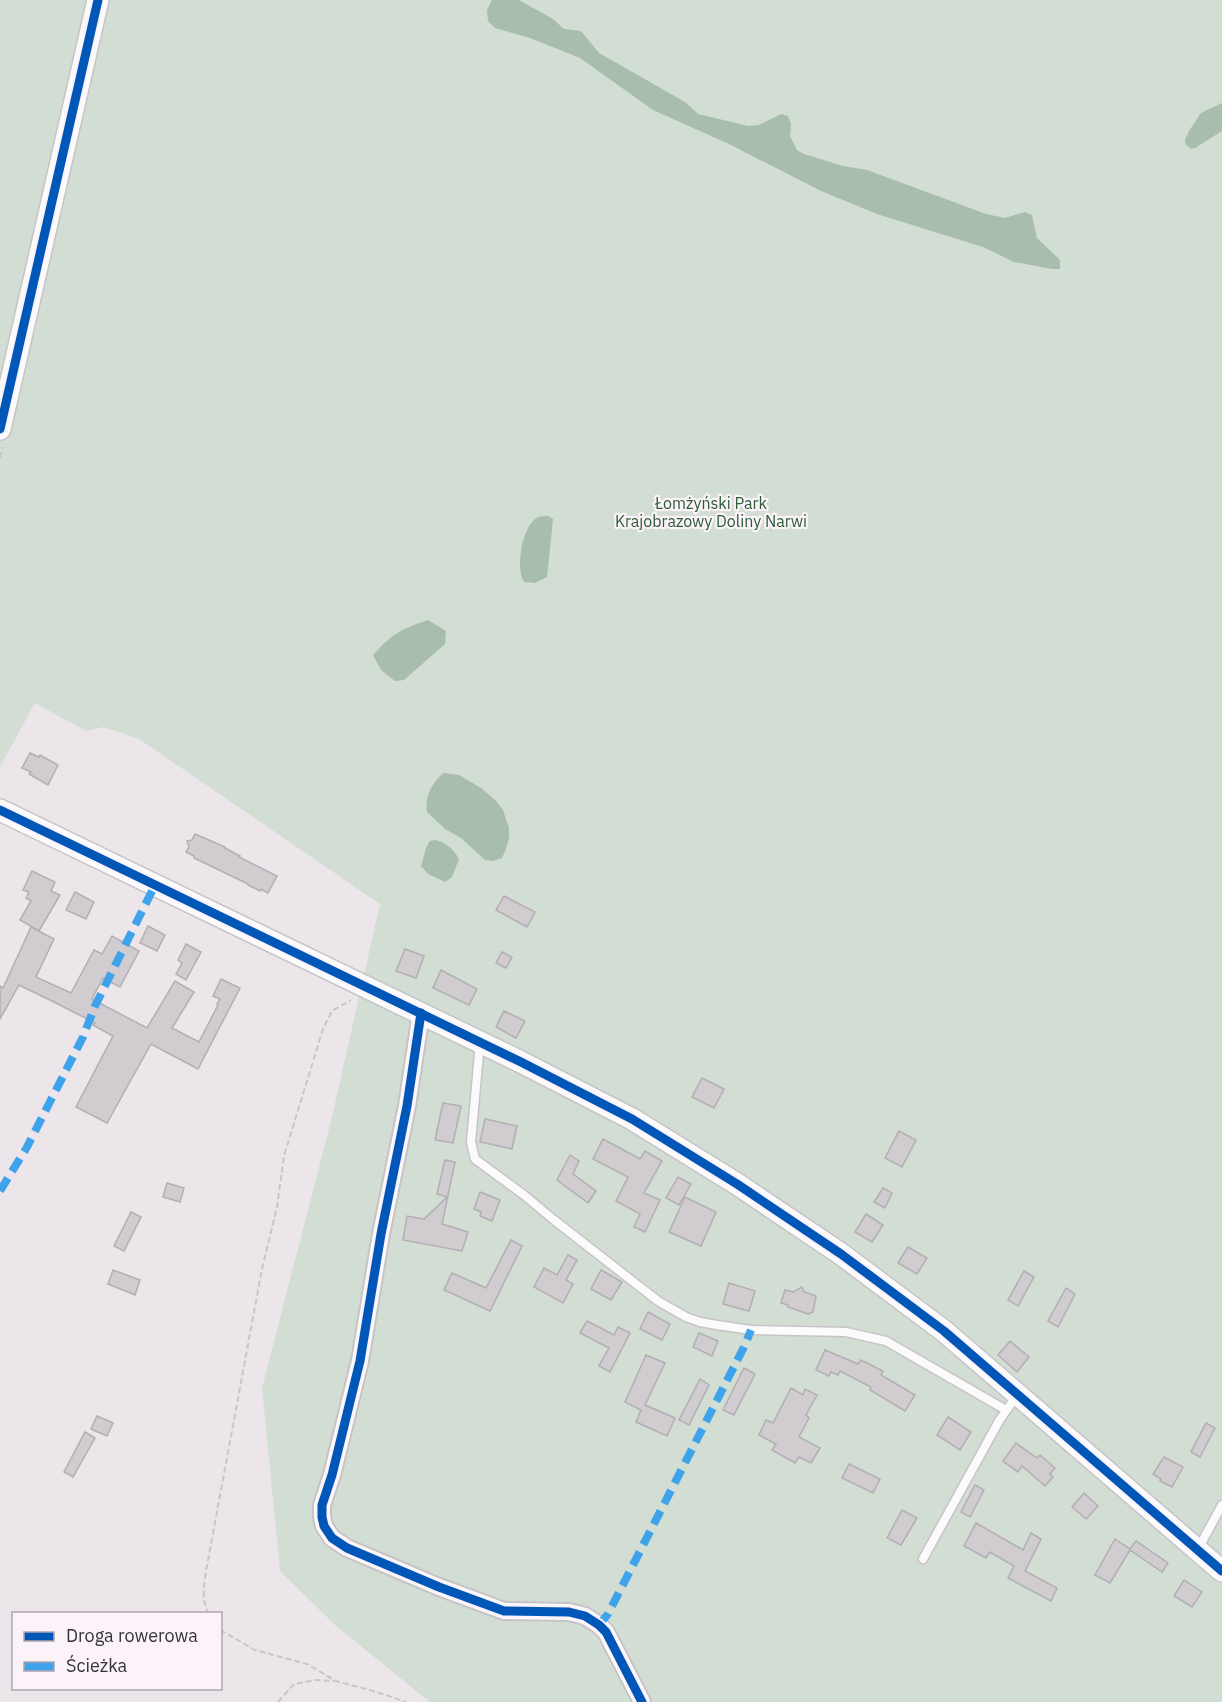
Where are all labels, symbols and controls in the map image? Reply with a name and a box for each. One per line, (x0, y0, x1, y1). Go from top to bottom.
park label: Łomżyński Park Krajobrazowy Doliny Narwi (615, 493, 807, 531)
legend (12, 1612, 222, 1690)
text: Droga rowerowa (66, 1624, 198, 1647)
text: Ścieżka (66, 1654, 128, 1677)

